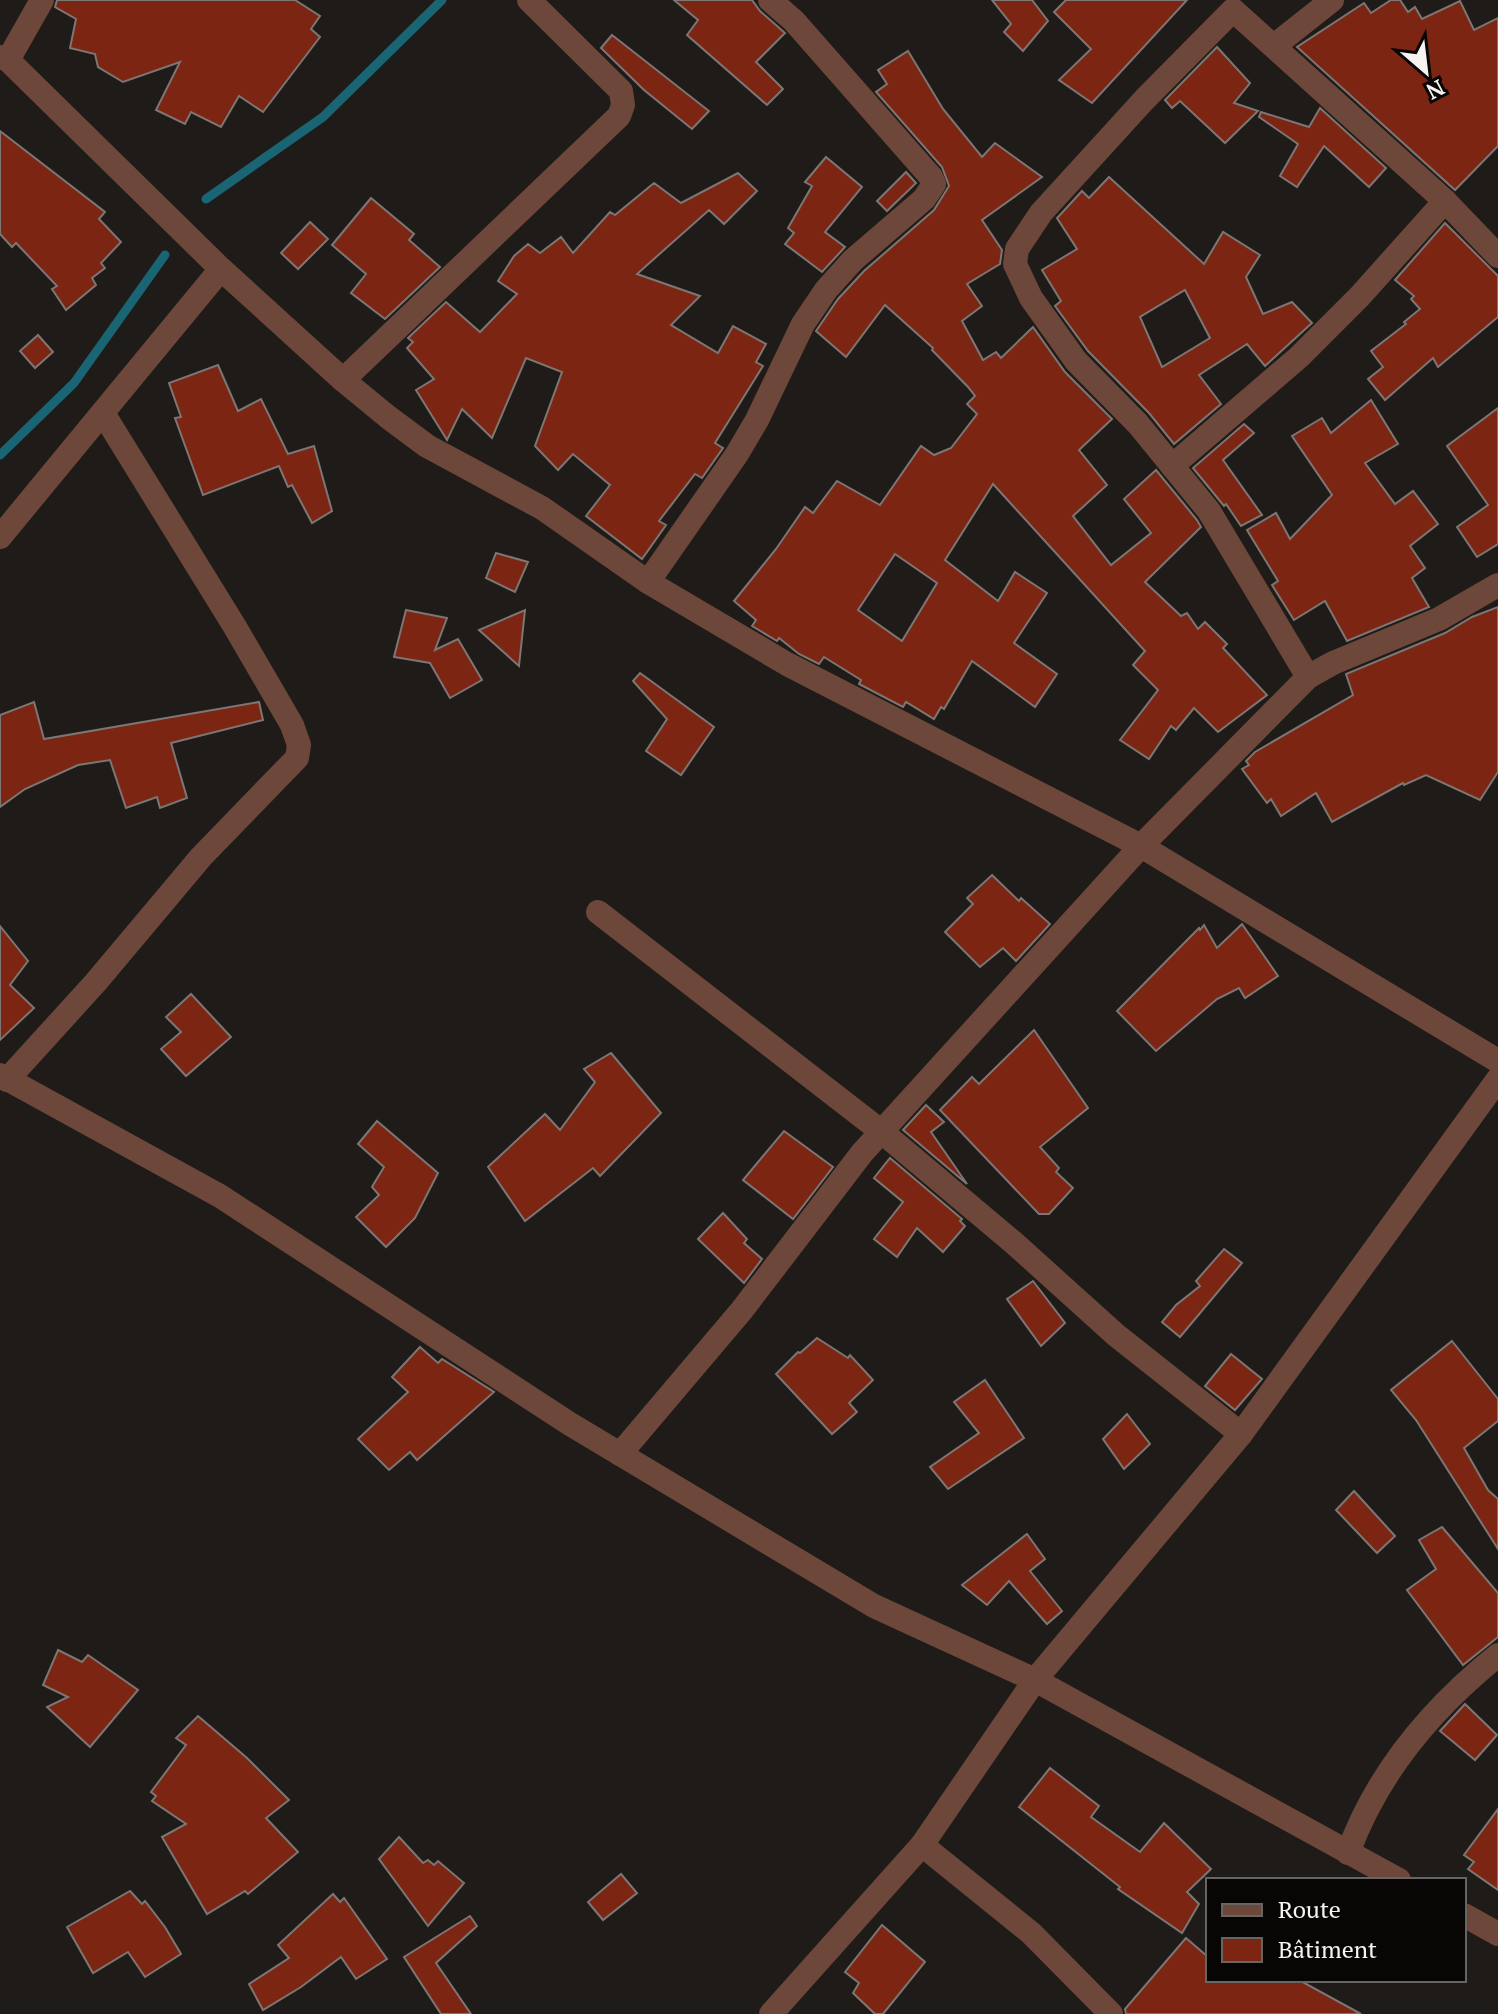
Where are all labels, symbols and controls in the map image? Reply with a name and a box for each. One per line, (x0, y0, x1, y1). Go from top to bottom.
north arrow (1386, 32, 1466, 112)
text: N (1421, 73, 1450, 107)
legend (1206, 1878, 1466, 1982)
text: Route (1278, 1893, 1341, 1925)
text: Bâtiment (1278, 1933, 1377, 1965)

